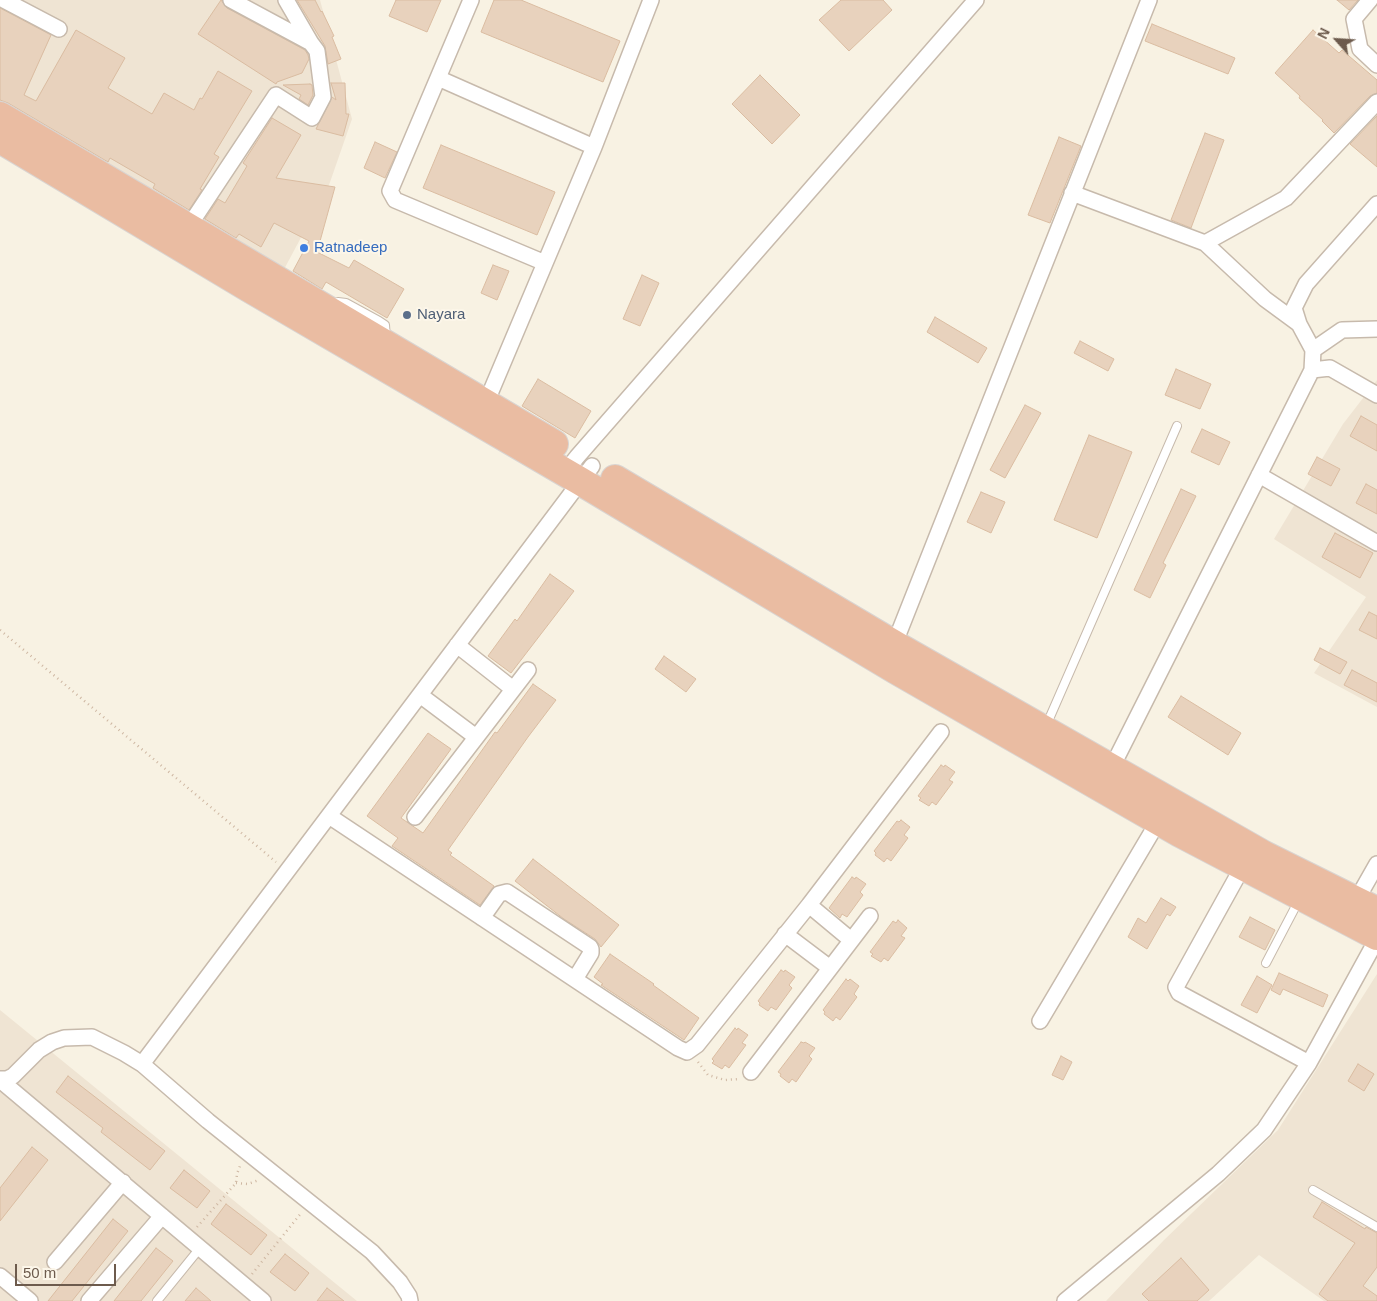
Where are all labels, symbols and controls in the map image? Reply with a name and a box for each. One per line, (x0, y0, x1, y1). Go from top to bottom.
north arrow (1312, 15, 1362, 65)
text: N (1314, 25, 1333, 41)
place label: Ratnadeep (314, 239, 387, 257)
marker: Ratnadeep (298, 242, 310, 254)
place label: Nayara (417, 306, 465, 324)
marker: Nayara (401, 309, 413, 321)
scale bar (18, 1254, 119, 1286)
text: 50 m (23, 1264, 56, 1281)

